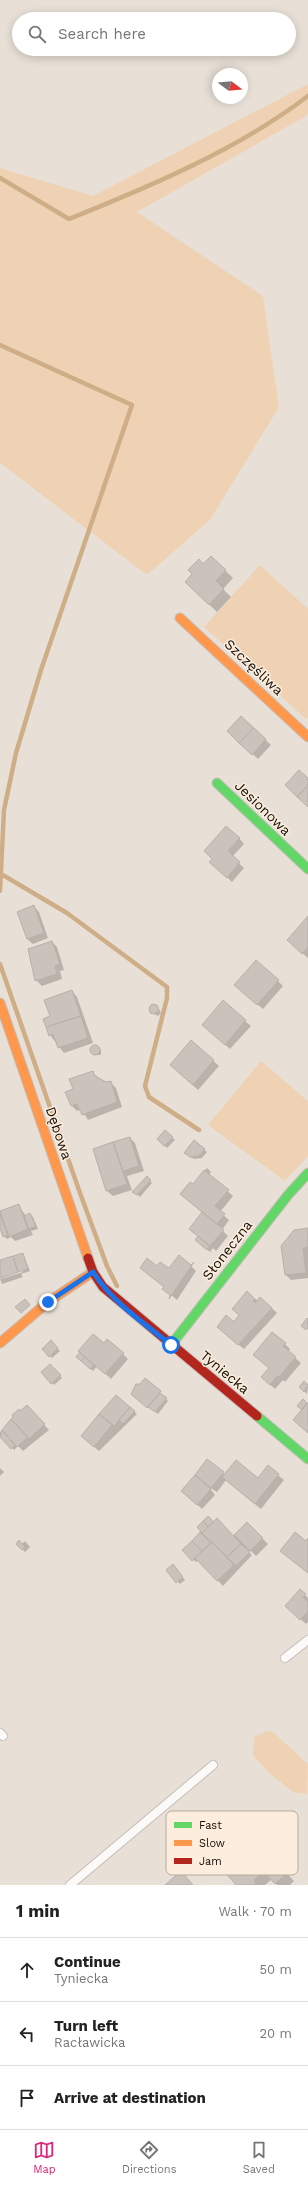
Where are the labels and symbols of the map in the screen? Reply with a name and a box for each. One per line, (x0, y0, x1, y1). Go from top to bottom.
north arrow (212, 68, 248, 104)
street label: Szczęśliwa (221, 636, 287, 698)
street label: Jesionowa (232, 777, 294, 839)
street label: Dębowa (43, 1105, 75, 1161)
street label: Słoneczna (199, 1217, 255, 1283)
route end (39, 1293, 57, 1311)
route start (162, 1336, 180, 1354)
street label: Tyniecka (197, 1347, 253, 1397)
legend (166, 1811, 298, 1875)
text: Fast (199, 1819, 222, 1832)
text: Slow (199, 1837, 225, 1850)
text: Jam (199, 1855, 222, 1868)

